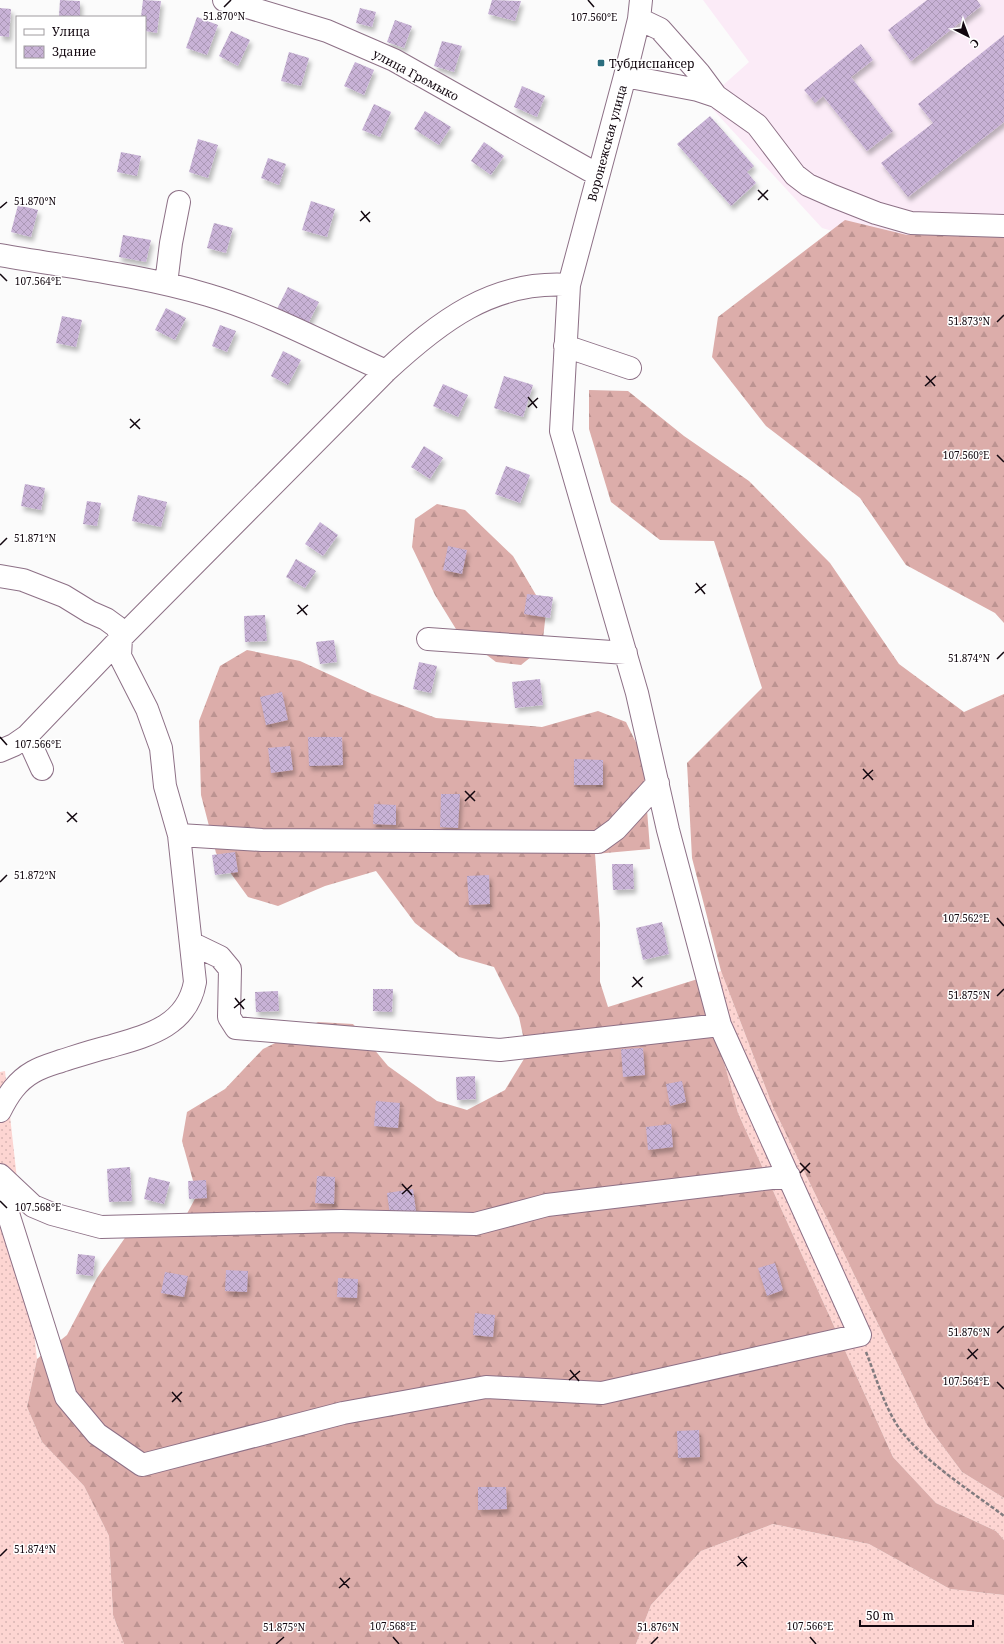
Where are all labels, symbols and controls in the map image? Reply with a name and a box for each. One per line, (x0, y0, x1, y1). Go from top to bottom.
text: 51.870°N (203, 9, 245, 23)
text: 107.560°E (571, 10, 617, 24)
legend (16, 16, 146, 68)
north arrow (948, 16, 988, 56)
text: Улица (52, 23, 90, 40)
text: С (967, 36, 983, 52)
text: Здание (52, 43, 96, 60)
street label: улица Громыко (370, 45, 462, 105)
place label: Тубдиспансер (609, 55, 695, 72)
marker: Тубдиспансер (596, 58, 606, 68)
street label: Воронежская улица (583, 83, 631, 203)
text: 51.870°N (14, 194, 56, 208)
text: 107.564°E (15, 274, 61, 288)
text: 51.873°N (948, 314, 990, 328)
text: 107.560°E (943, 448, 989, 462)
text: 51.871°N (14, 531, 56, 545)
text: 51.874°N (948, 651, 990, 665)
text: 107.566°E (15, 737, 61, 751)
text: 51.872°N (14, 868, 56, 882)
text: 107.562°E (943, 911, 989, 925)
text: 51.875°N (948, 988, 990, 1002)
text: 107.568°E (15, 1200, 61, 1214)
text: 51.876°N (948, 1325, 990, 1339)
text: 107.564°E (943, 1374, 989, 1388)
text: 51.874°N (14, 1542, 56, 1556)
scale bar (860, 1602, 973, 1628)
text: 50 m (866, 1607, 894, 1624)
text: 107.568°E (370, 1619, 416, 1633)
text: 107.566°E (787, 1619, 833, 1633)
text: 51.875°N (263, 1620, 305, 1634)
text: 51.876°N (637, 1620, 679, 1634)

